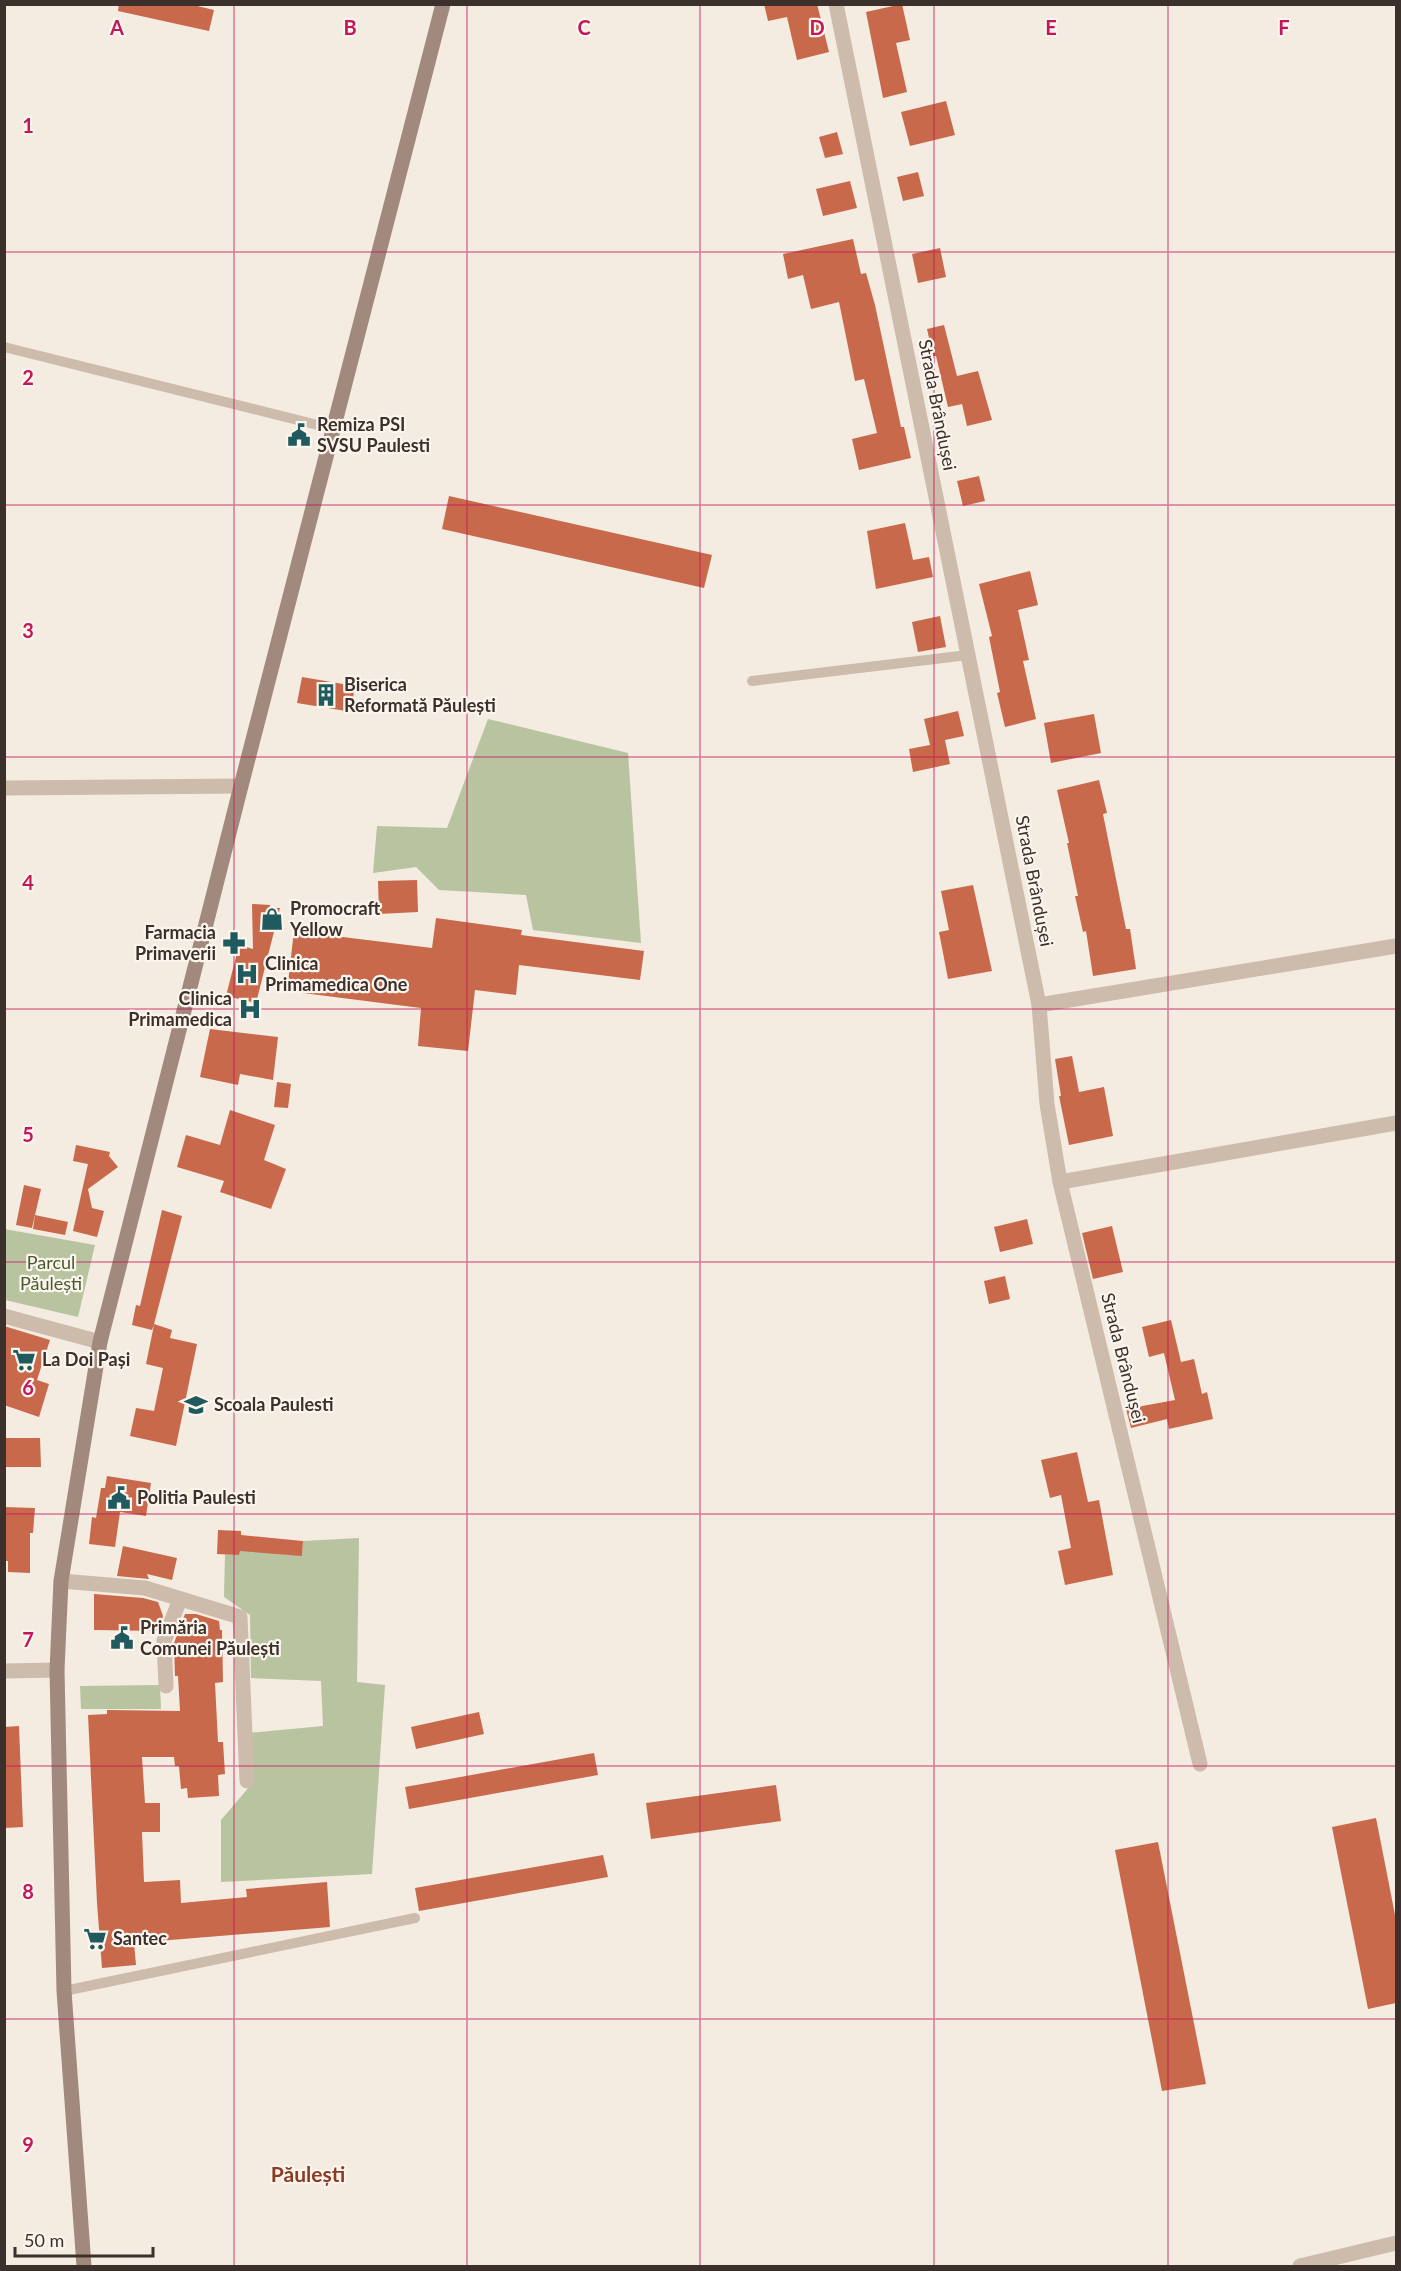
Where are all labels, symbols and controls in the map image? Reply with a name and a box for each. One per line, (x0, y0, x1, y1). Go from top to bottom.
text: A (109, 15, 124, 39)
text: B (343, 15, 357, 39)
text: C (577, 15, 591, 39)
text: D (809, 15, 825, 39)
text: E (1045, 15, 1057, 39)
text: F (1278, 15, 1290, 39)
text: 1 (22, 113, 34, 137)
street label: Strada Brândușei (914, 337, 962, 472)
text: 2 (22, 365, 34, 389)
place label: Remiza PSI SVSU Paulesti (317, 413, 430, 456)
public building icon: Remiza PSI SVSU Paulesti (286, 422, 312, 448)
text: 3 (22, 618, 34, 642)
place label: Biserica Reformată Păulești (344, 673, 496, 716)
building icon: Biserica Reformată Păulești (313, 682, 339, 708)
street label: Strada Brândușei (1011, 813, 1059, 948)
text: 4 (22, 870, 34, 894)
place label: Promocraft Yellow (289, 897, 380, 940)
shop icon: Promocraft Yellow (259, 906, 285, 932)
place label: Farmacia Primaverii (135, 921, 216, 964)
pharmacy icon: Farmacia Primaverii (221, 930, 247, 956)
place label: Clinica Primamedica One (265, 952, 408, 995)
hospital icon: Clinica Primamedica One (234, 961, 260, 987)
place label: Clinica Primamedica (128, 987, 232, 1030)
hospital icon: Clinica Primamedica (237, 996, 263, 1022)
text: 5 (22, 1122, 34, 1146)
park label: Parcul Păulești (20, 1251, 82, 1294)
street label: Strada Brândușei (1097, 1290, 1151, 1425)
supermarket icon: La Doi Pași (11, 1347, 37, 1373)
place label: La Doi Pași (42, 1348, 130, 1370)
text: 6 (22, 1375, 34, 1399)
school or university icon: Scoala Paulesti (183, 1392, 209, 1418)
place label: Scoala Paulesti (214, 1393, 334, 1415)
public building icon: Politia Paulesti (106, 1485, 132, 1511)
place label: Politia Paulesti (137, 1486, 256, 1508)
place label: Primăria Comunei Păulești (140, 1616, 280, 1659)
public building icon: Primăria Comunei Păulești (109, 1625, 135, 1651)
text: 7 (22, 1627, 34, 1651)
text: 8 (22, 1879, 34, 1903)
supermarket icon: Santec (82, 1926, 108, 1952)
place label: Santec (113, 1927, 167, 1949)
text: 9 (22, 2132, 34, 2156)
district label: Păulești (271, 2161, 345, 2186)
scale bar (15, 2220, 153, 2258)
text: 50 m (24, 2229, 64, 2251)

